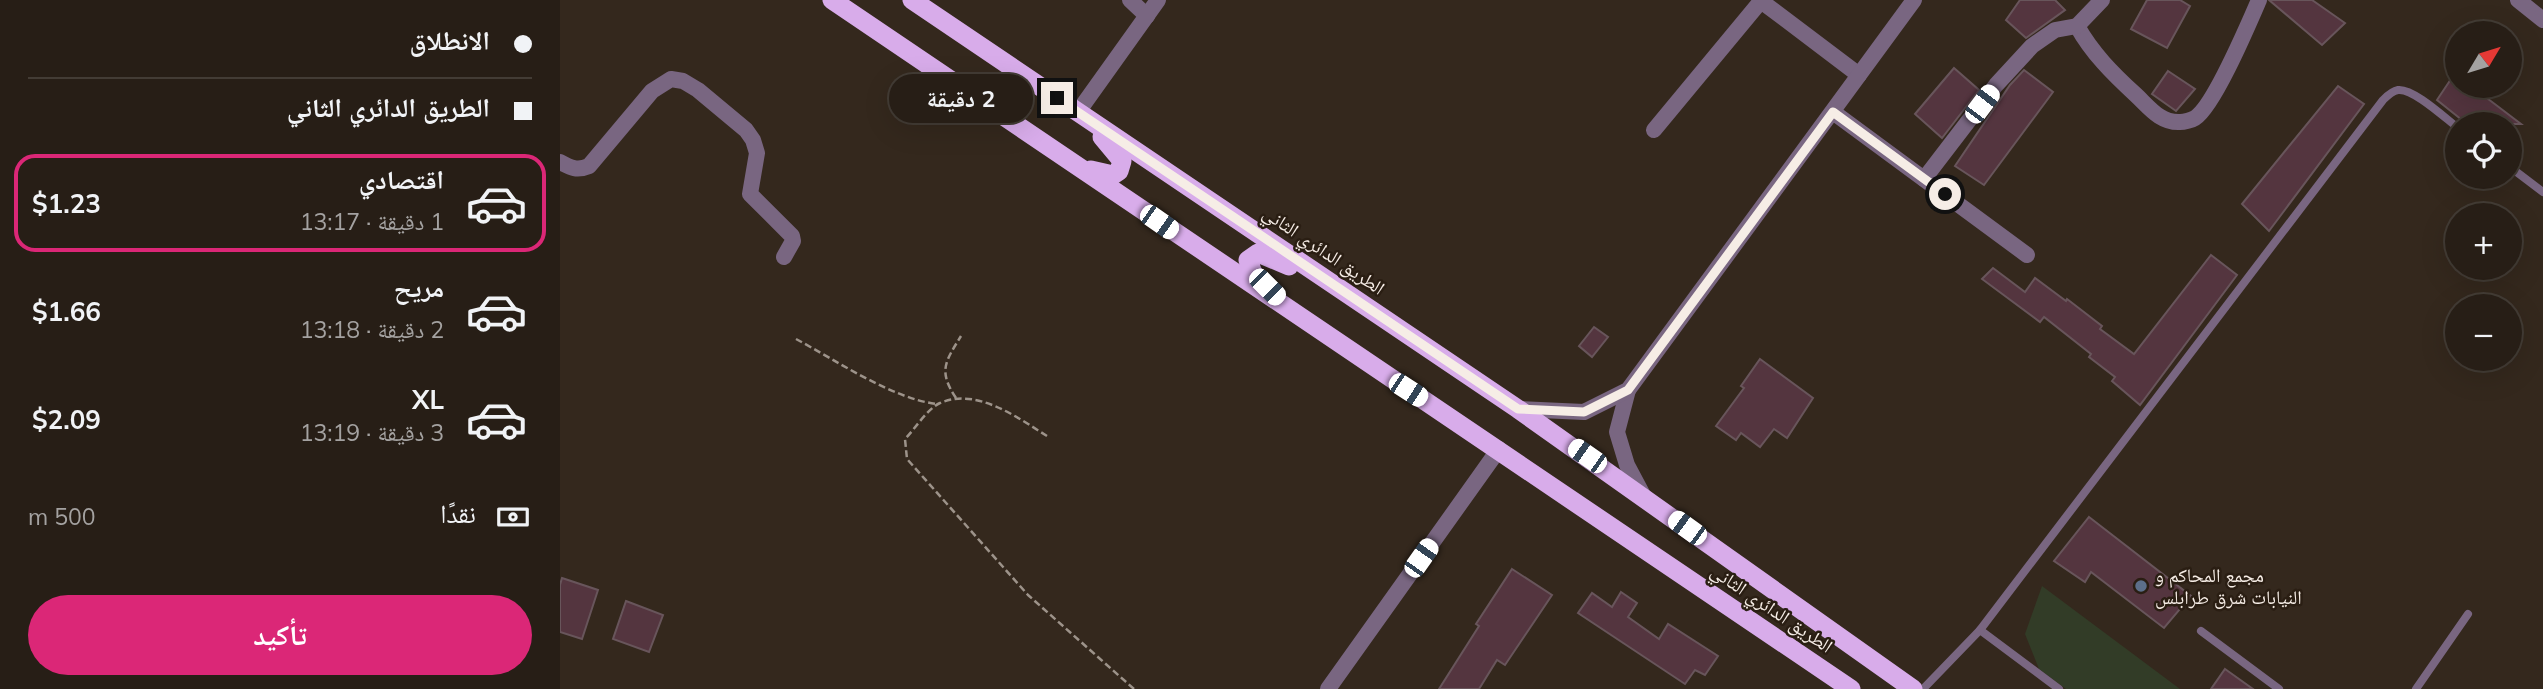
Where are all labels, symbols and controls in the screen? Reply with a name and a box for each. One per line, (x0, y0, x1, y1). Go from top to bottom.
north arrow (2445, 21, 2522, 98)
map controls (2445, 21, 2522, 371)
text: الانطلاق (410, 24, 490, 57)
callout: 2 دقيقة (889, 74, 1032, 122)
car (1961, 81, 2004, 127)
route end (1041, 82, 1073, 114)
text: 2 دقيقة (927, 84, 995, 113)
text: الطريق الدائري الثاني (287, 91, 490, 124)
button: locate (2445, 112, 2522, 189)
text: اقتصادي (359, 163, 444, 196)
icon: car (465, 172, 528, 235)
route start (1929, 178, 1961, 210)
text: $1.23 (32, 187, 101, 220)
street label: الطريق الدائري الثاني (1256, 200, 1390, 303)
car (1136, 201, 1183, 243)
button: + (2445, 203, 2522, 280)
text: 1 دقيقة · 13:17 (300, 207, 444, 236)
car (1245, 265, 1290, 309)
text: مريح (394, 271, 444, 304)
icon: car (465, 280, 528, 343)
button: − (2445, 294, 2522, 371)
text: $1.66 (32, 295, 101, 328)
text: 2 دقيقة · 13:18 (300, 315, 444, 344)
car (1385, 370, 1432, 410)
text: XL (412, 383, 444, 416)
icon: car (465, 388, 528, 451)
text: $2.09 (32, 403, 101, 436)
text: 3 دقيقة · 13:19 (300, 418, 444, 447)
car (1564, 435, 1611, 477)
text: نقدًا (440, 497, 476, 530)
icon: cash (494, 498, 532, 536)
text: 500 m (28, 502, 96, 531)
car (1664, 507, 1711, 549)
car (1401, 535, 1442, 581)
street label: الطريق الدائري الثاني (1704, 558, 1838, 661)
place label: مجمع المحاكم و النيابات شرق طرابلس (2155, 563, 2302, 609)
marker: مجمع المحاكم و النيابات شرق طرابلس (2133, 578, 2149, 594)
button: تأكيد (28, 595, 532, 675)

